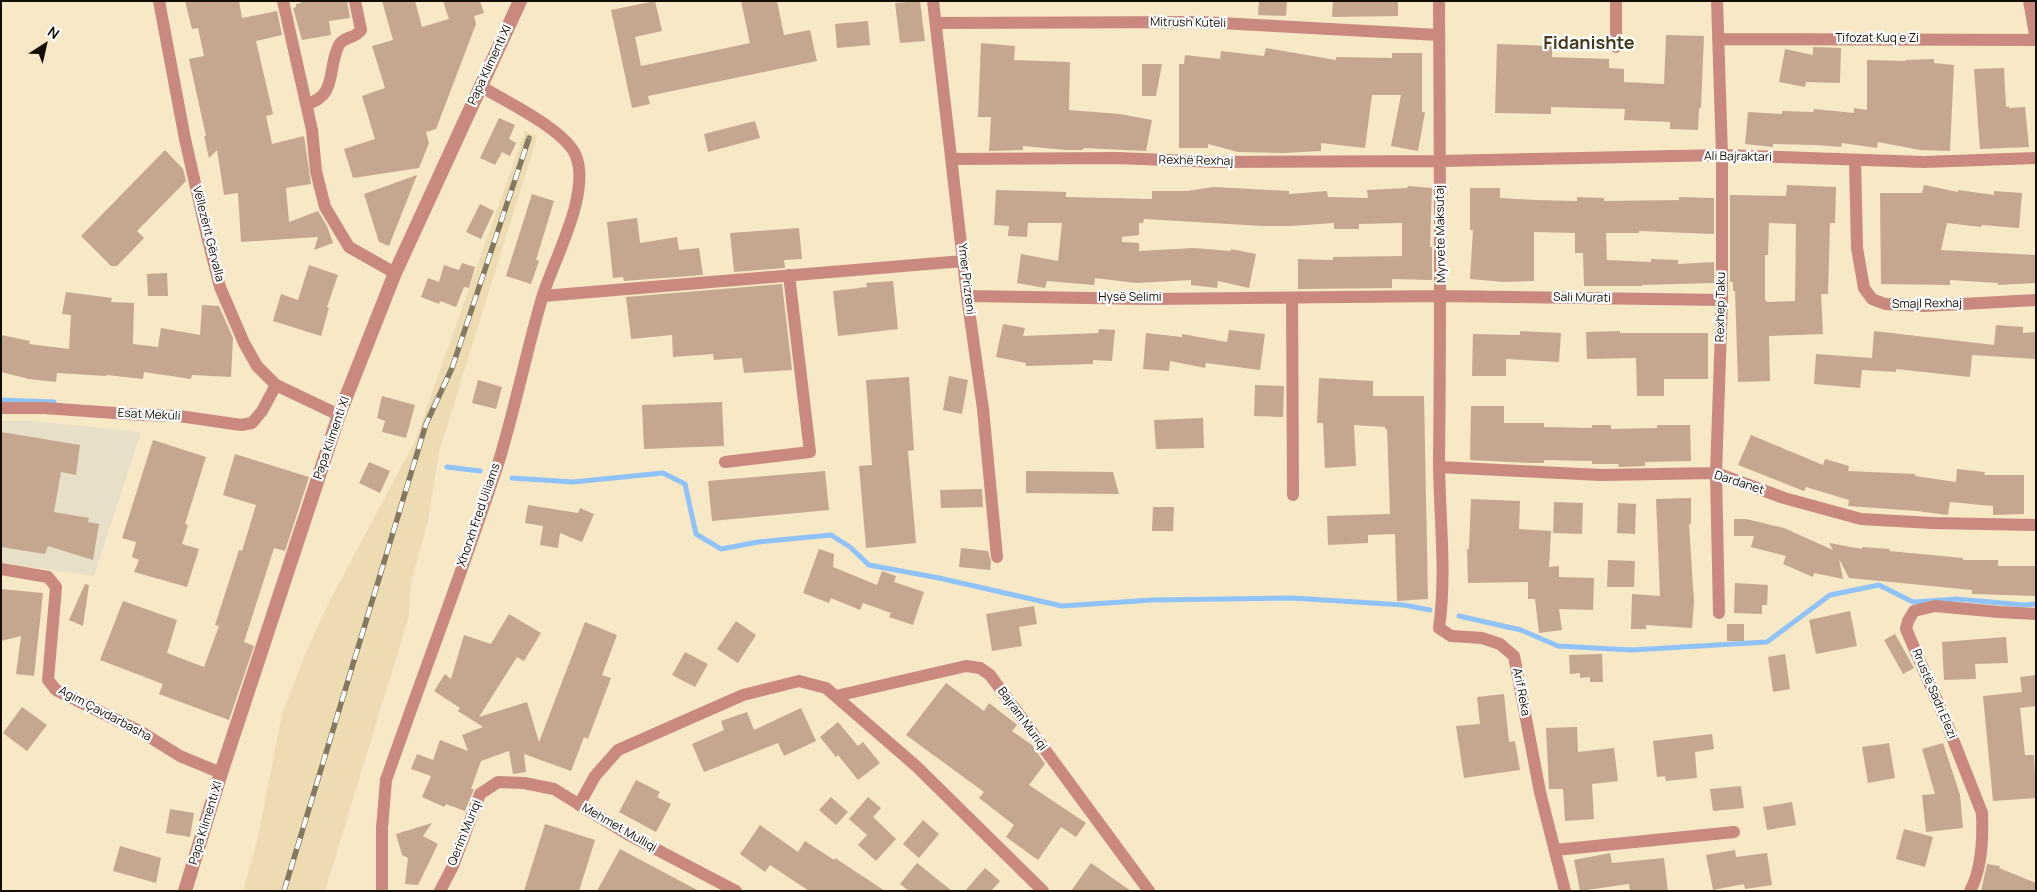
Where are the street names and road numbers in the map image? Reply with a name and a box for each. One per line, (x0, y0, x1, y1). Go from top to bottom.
street label: Mitrush Kuteli (1150, 15, 1226, 31)
street label: Papa Klimenti XI (465, 23, 515, 107)
street label: Tifozat Kuq e Zi (1835, 32, 1919, 46)
street label: Ali Bajraktari (1704, 149, 1772, 165)
street label: Rexhë Rexhaj (1159, 153, 1233, 169)
street label: Vëllezërit Gërvalla (189, 185, 227, 283)
street label: Myrvete Maksutaj (1433, 185, 1449, 283)
street label: Ymer Prizreni (954, 243, 978, 315)
street label: Rexhep Taku (1713, 272, 1729, 342)
street label: Sali Murati (1553, 290, 1611, 306)
street label: Hysë Selimi (1098, 291, 1162, 305)
street label: Smajl Rexhaj (1892, 296, 1962, 312)
street label: Papa Klimenti XI (311, 395, 353, 481)
street label: Esat Mekuli (117, 406, 181, 424)
street label: Xhorxh Fred Uiliams (455, 461, 503, 569)
street label: Dardanet (1712, 468, 1766, 498)
street label: Rrustë Sadri Elezi (1909, 647, 1959, 741)
street label: Arif Reka (1509, 667, 1533, 717)
street label: Agim Çavdarbasha (56, 683, 154, 745)
street label: Bajram Muriqi (994, 685, 1050, 753)
street label: Papa Klimenti XI (186, 779, 226, 867)
street label: Qerim Muriqi (445, 798, 485, 868)
street label: Mehmet Mulliqi (579, 801, 659, 855)

